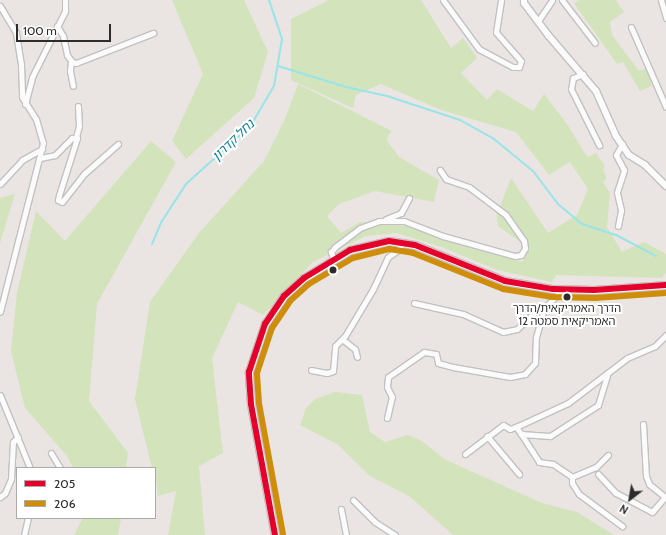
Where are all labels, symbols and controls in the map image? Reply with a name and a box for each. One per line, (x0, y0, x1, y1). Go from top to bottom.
scale bar (18, 16, 113, 42)
text: 100 m (23, 23, 57, 38)
water label: נחל קדרון (209, 116, 257, 164)
unlabelled marker (328, 265, 338, 275)
marker: הדרך האמריקאית/הדרך האמריקאית סמטה 12 (562, 292, 572, 302)
place label: הדרך האמריקאית/הדרך האמריקאית סמטה 12 (513, 302, 621, 328)
legend (16, 467, 156, 519)
text: 205 (54, 476, 75, 491)
north arrow (610, 479, 650, 519)
text: 206 (54, 496, 75, 511)
text: N (617, 501, 631, 517)

